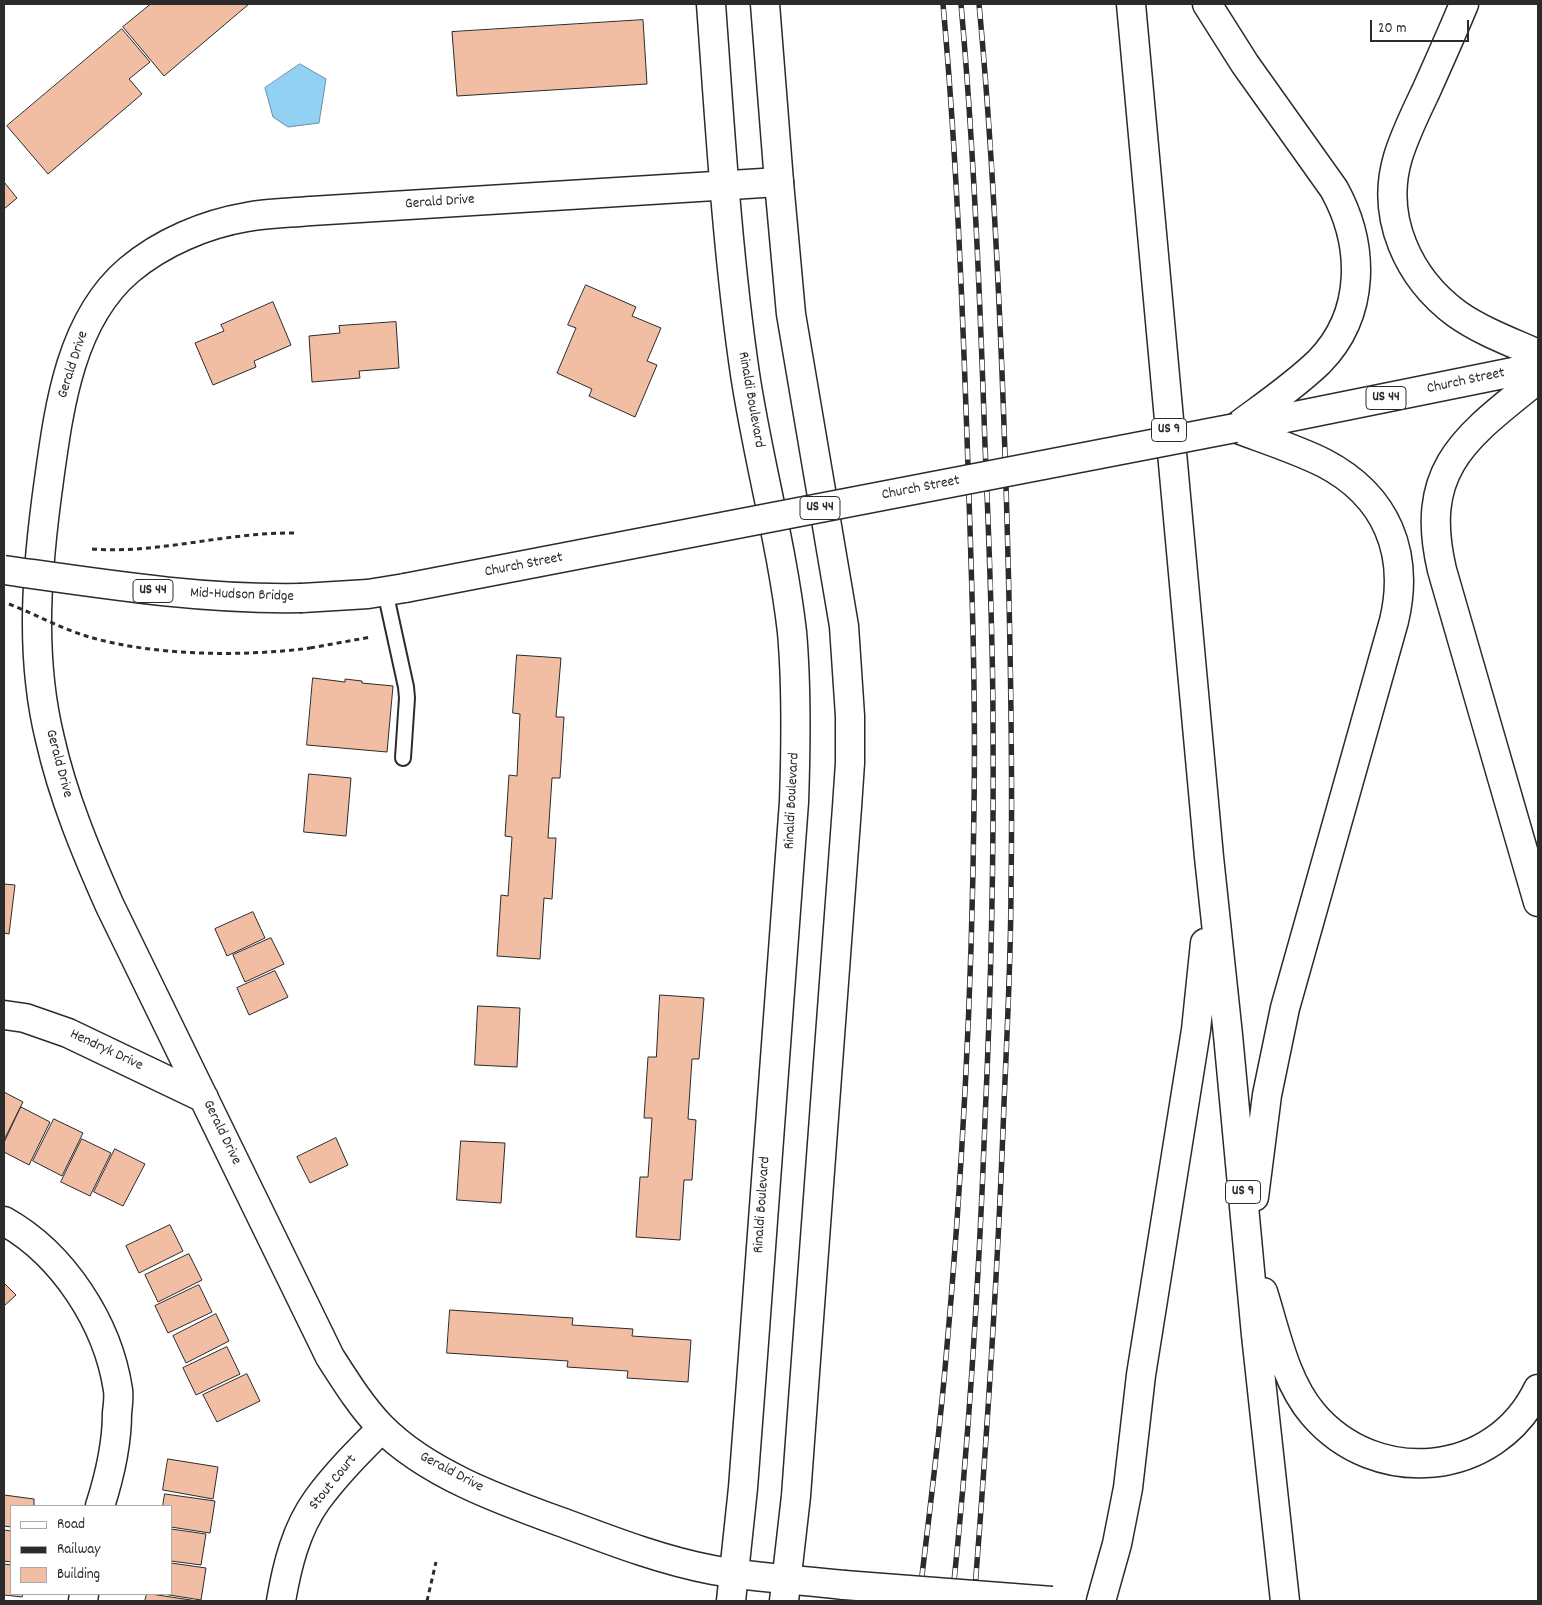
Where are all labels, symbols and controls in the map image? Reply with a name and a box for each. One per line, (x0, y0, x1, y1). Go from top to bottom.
scale bar (1372, 10, 1471, 42)
text: 20 m (1378, 18, 1406, 40)
street label: Gerald Drive (405, 192, 475, 214)
street label: Gerald Drive (55, 329, 93, 401)
street label: Rinaldi Boulevard (733, 351, 767, 449)
street label: Church Street (1425, 365, 1507, 399)
road number: US 44 (1366, 386, 1406, 409)
road number: US 9 (1152, 418, 1186, 442)
street label: Church Street (880, 473, 962, 505)
road number: US 44 (800, 496, 840, 520)
street label: Church Street (483, 550, 565, 582)
road number: US 44 (133, 580, 173, 602)
street label: Mid-Hudson Bridge (190, 585, 294, 607)
street label: Gerald Drive (40, 728, 76, 800)
street label: Rinaldi Boulevard (781, 752, 805, 850)
street label: Hendryk Drive (67, 1026, 145, 1076)
street label: Gerald Drive (198, 1098, 244, 1168)
street label: Rinaldi Boulevard (751, 1156, 775, 1254)
road number: US 9 (1226, 1180, 1260, 1204)
street label: Gerald Drive (416, 1449, 486, 1497)
street label: Stout Court (306, 1452, 362, 1514)
legend (10, 1505, 172, 1595)
text: Road (57, 1514, 85, 1536)
text: Railway (57, 1539, 100, 1561)
text: Building (57, 1564, 100, 1586)

